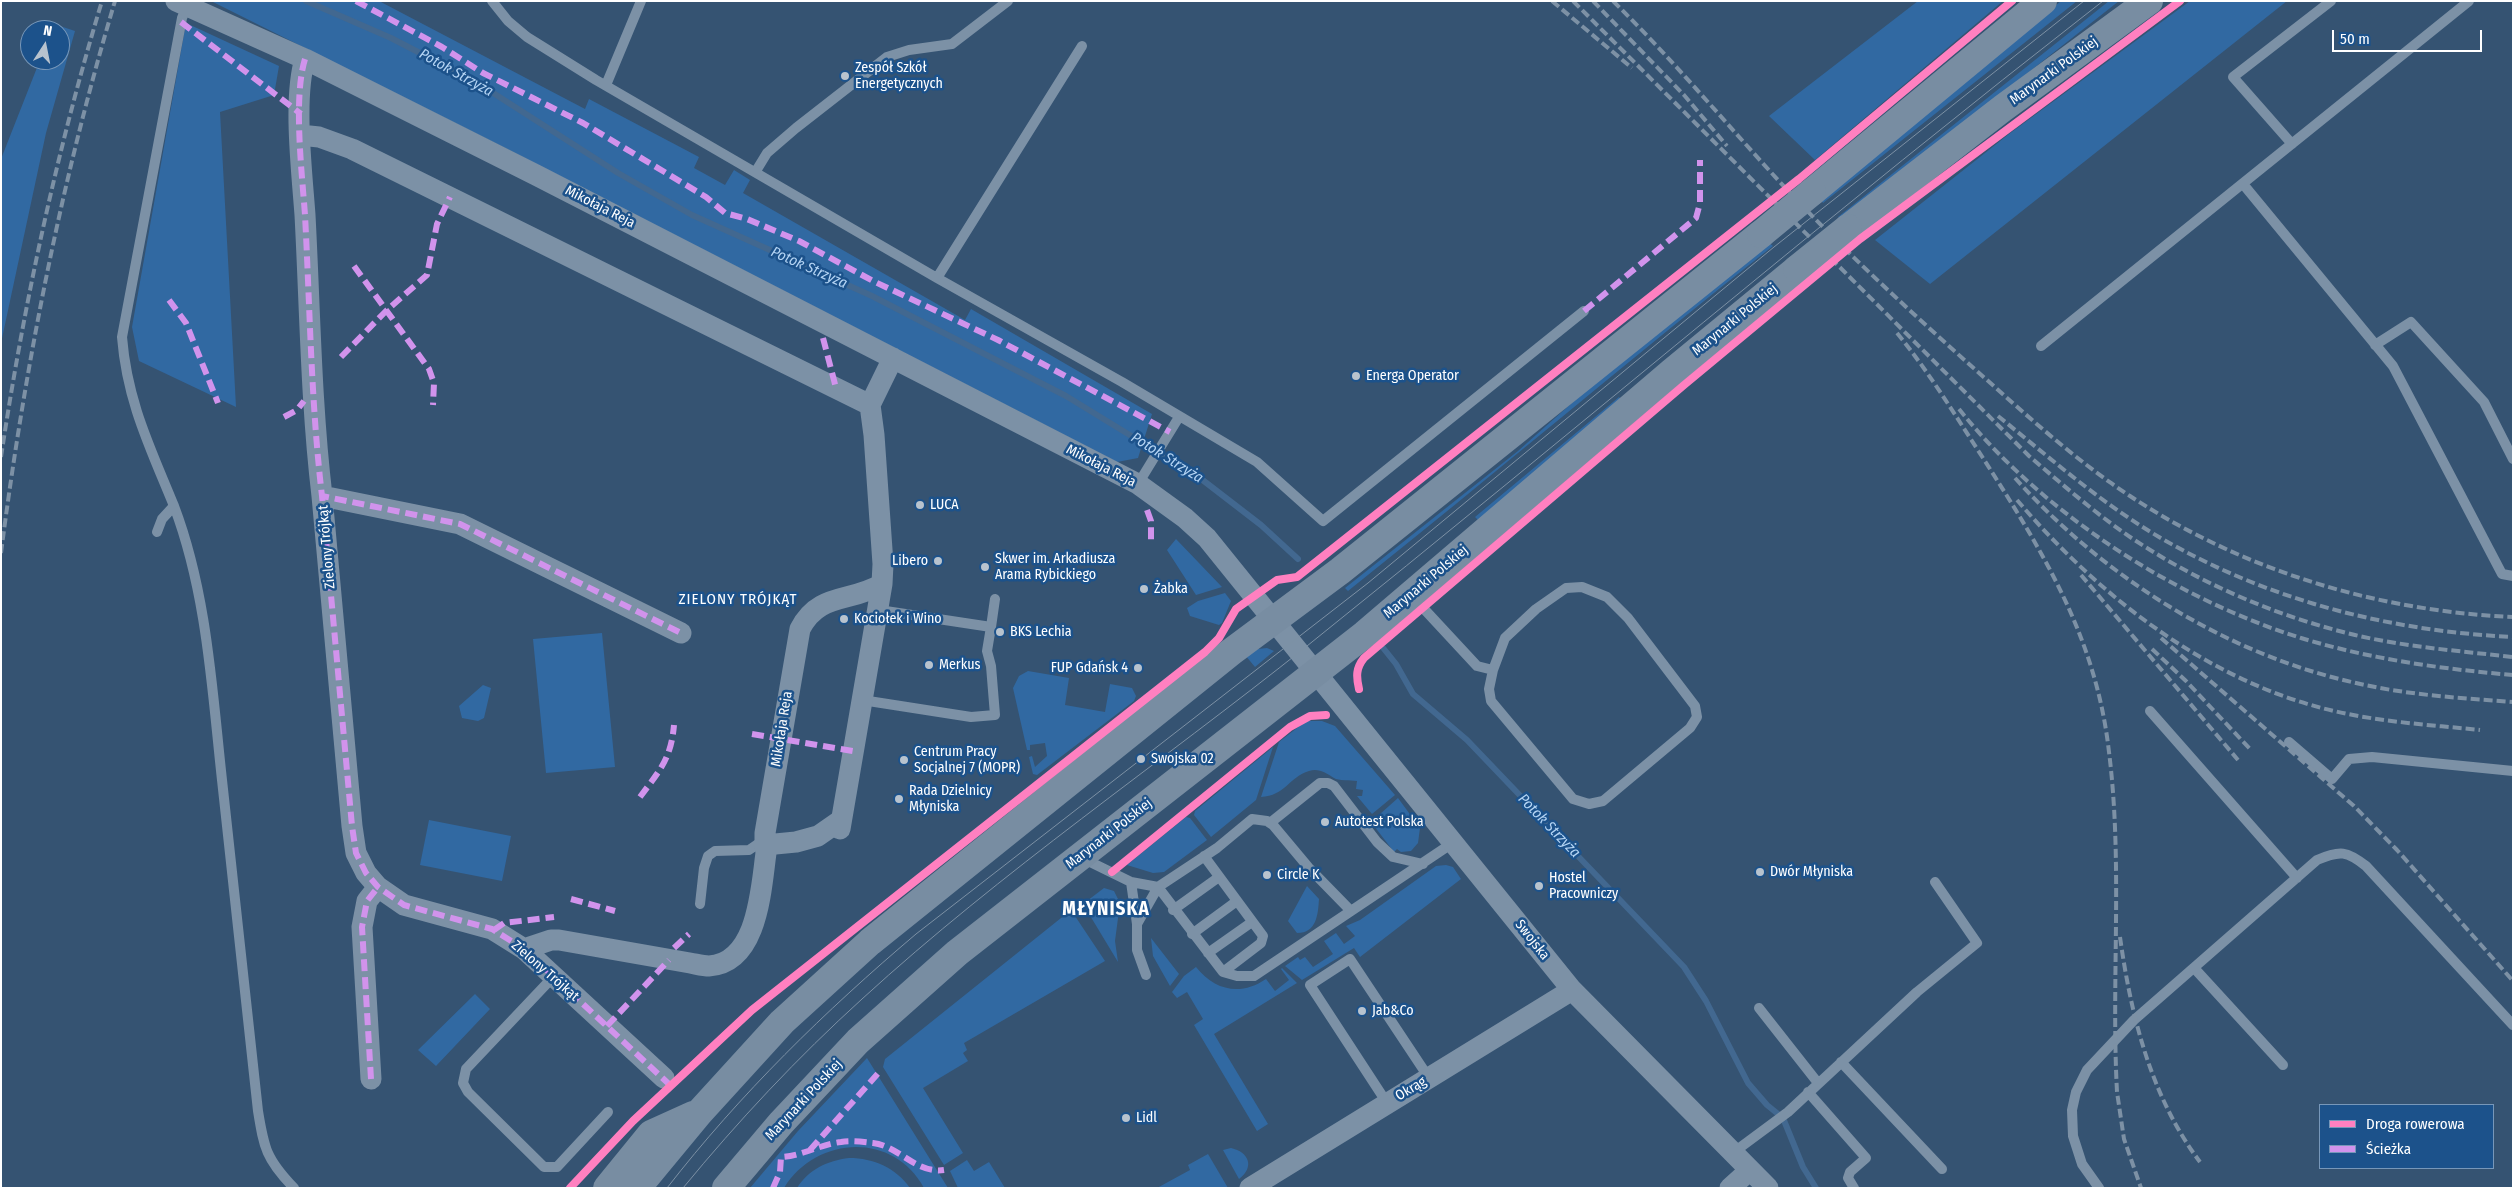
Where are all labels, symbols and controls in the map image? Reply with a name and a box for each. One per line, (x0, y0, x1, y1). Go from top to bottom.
north arrow (20, 20, 70, 70)
scale bar (2334, 20, 2484, 52)
text: N (42, 22, 53, 40)
text: 50 m (2340, 30, 2370, 48)
street label: Marynarki Polskiej (2007, 33, 2101, 109)
water label: Potok Strzyża (416, 45, 496, 101)
place label: Zespół Szkół Energetycznych (855, 60, 943, 92)
marker: Zespół Szkół Energetycznych (839, 70, 851, 82)
street label: Mikołaja Reja (562, 182, 638, 232)
water label: Potok Strzyża (768, 243, 850, 293)
street label: Marynarki Polskiej (1689, 280, 1781, 360)
place label: Energa Operator (1366, 368, 1459, 384)
marker: Energa Operator (1350, 370, 1362, 382)
water label: Potok Strzyża (1128, 429, 1206, 487)
street label: Mikołaja Reja (1063, 441, 1139, 491)
place label: LUCA (930, 497, 959, 513)
marker: LUCA (914, 499, 926, 511)
street label: Zielony Trójkąt (315, 504, 339, 590)
street label: Marynarki Polskiej (1380, 542, 1472, 622)
place label: Skwer im. Arkadiusza Arama Rybickiego (995, 551, 1115, 584)
place label: Libero (892, 553, 928, 569)
marker: Libero (932, 555, 944, 567)
marker: Skwer im. Arkadiusza Arama Rybickiego (979, 561, 991, 573)
place label: Żabka (1154, 581, 1188, 597)
marker: Żabka (1138, 583, 1150, 595)
district label: ZIELONY TRÓJKĄT (677, 591, 799, 609)
place label: Kociołek i Wino (854, 611, 942, 627)
marker: Kociołek i Wino (838, 613, 850, 625)
place label: BKS Lechia (1010, 624, 1072, 640)
marker: BKS Lechia (994, 626, 1006, 638)
place label: Merkus (939, 657, 980, 673)
marker: Merkus (923, 659, 935, 671)
place label: FUP Gdańsk 4 (1051, 660, 1128, 676)
marker: FUP Gdańsk 4 (1132, 662, 1144, 674)
street label: Mikołaja Reja (768, 690, 796, 768)
place label: Centrum Pracy Socjalnej 7 (MOPR) (914, 744, 1020, 776)
place label: Swojska 02 (1151, 751, 1214, 767)
marker: Swojska 02 (1135, 753, 1147, 765)
marker: Centrum Pracy Socjalnej 7 (MOPR) (898, 754, 910, 766)
place label: Rada Dzielnicy Młyniska (909, 783, 992, 816)
water label: Potok Strzyża (1514, 790, 1584, 862)
marker: Rada Dzielnicy Młyniska (893, 793, 905, 805)
street label: Marynarki Polskiej (1063, 795, 1155, 873)
place label: Autotest Polska (1335, 814, 1424, 830)
marker: Autotest Polska (1319, 816, 1331, 828)
place label: Dwór Młyniska (1770, 864, 1853, 880)
marker: Dwór Młyniska (1754, 866, 1766, 878)
place label: Circle K (1277, 867, 1319, 883)
marker: Circle K (1261, 869, 1273, 881)
place label: Hostel Pracowniczy (1549, 870, 1618, 902)
marker: Hostel Pracowniczy (1533, 880, 1545, 892)
district label: MŁYNISKA (1061, 899, 1151, 921)
street label: Swojska (1511, 917, 1553, 963)
street label: Zielony Trójkąt (508, 937, 582, 1005)
place label: Jab&Co (1372, 1003, 1414, 1019)
marker: Jab&Co (1356, 1005, 1368, 1017)
street label: Marynarki Polskiej (762, 1056, 846, 1144)
street label: Okrąg (1393, 1073, 1429, 1105)
legend (2319, 1104, 2494, 1169)
place label: Lidl (1136, 1110, 1157, 1126)
marker: Lidl (1120, 1112, 1132, 1124)
text: Droga rowerowa (2366, 1115, 2465, 1133)
text: Ścieżka (2366, 1140, 2411, 1158)

